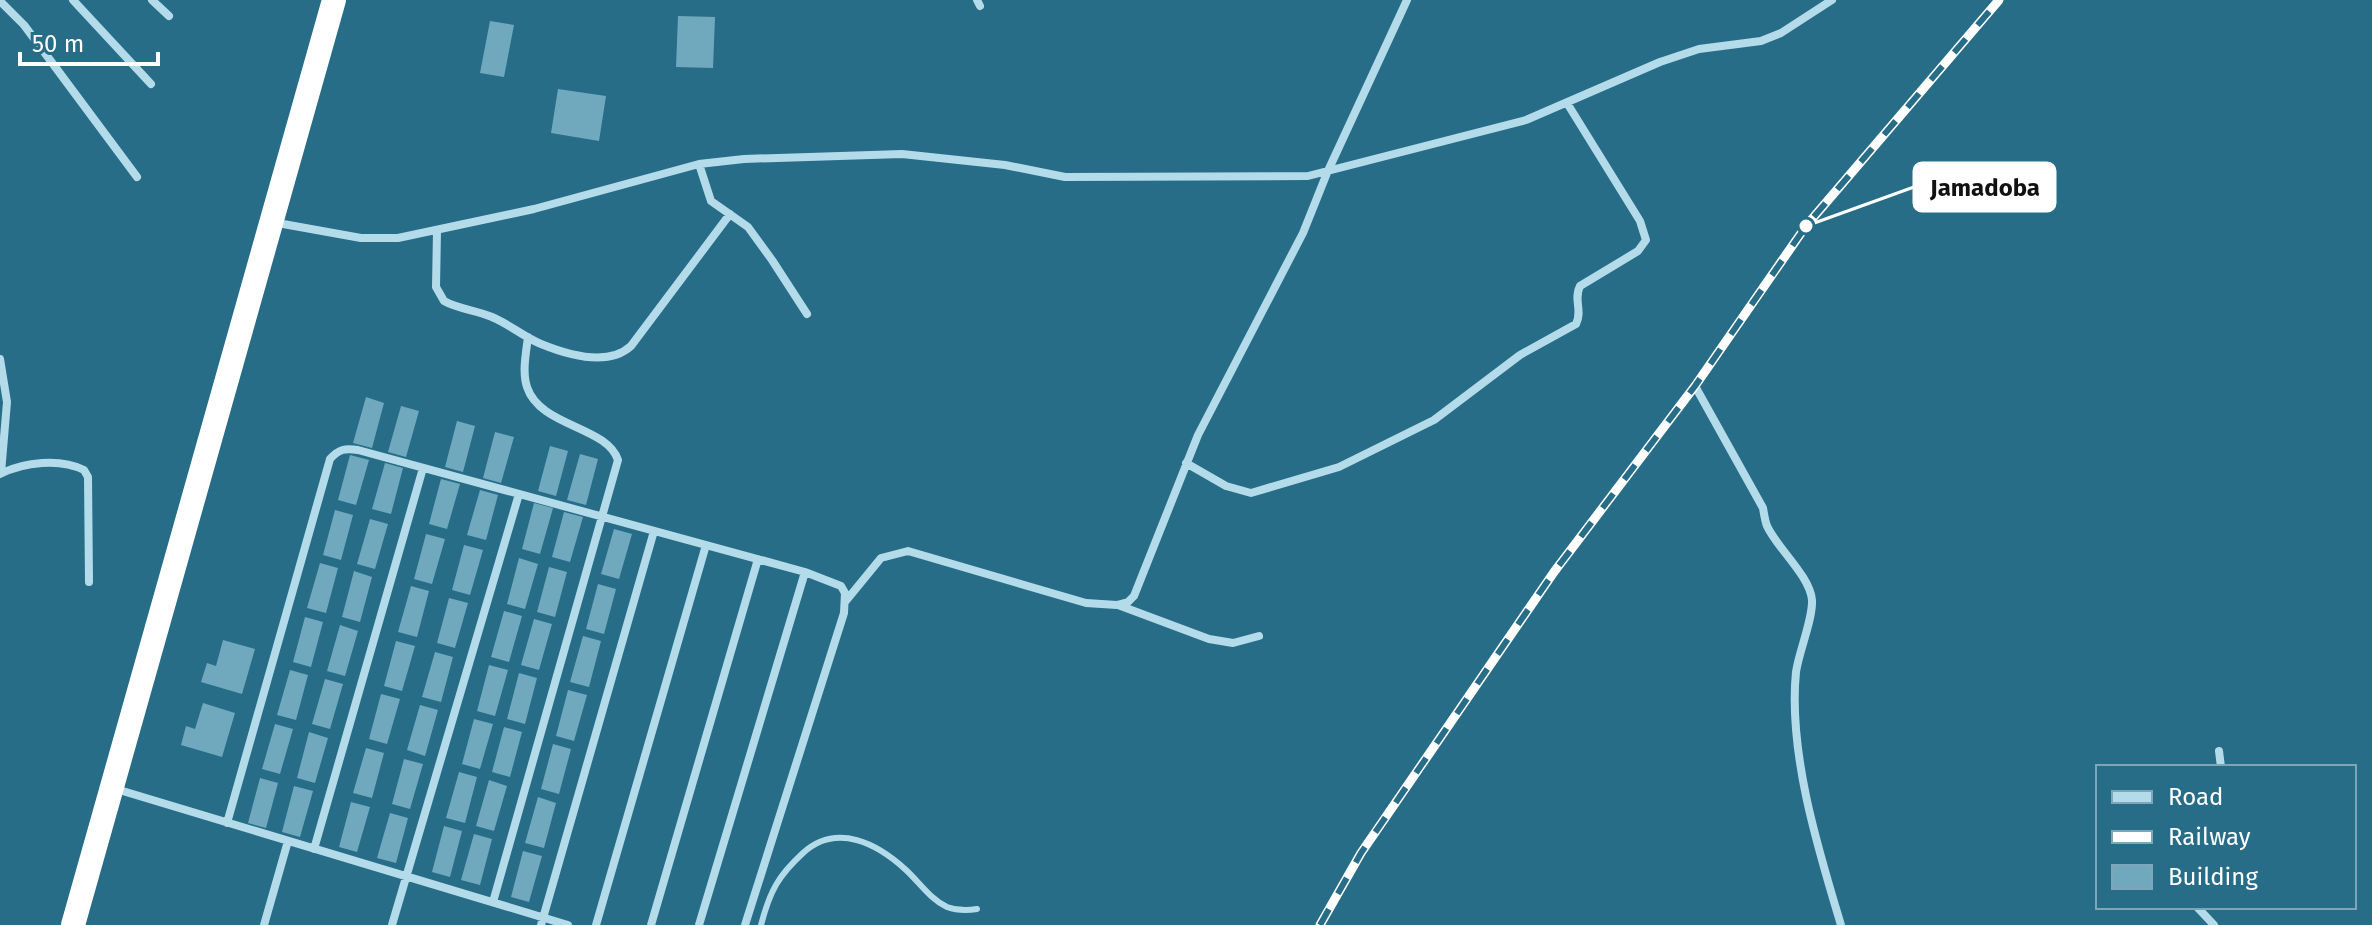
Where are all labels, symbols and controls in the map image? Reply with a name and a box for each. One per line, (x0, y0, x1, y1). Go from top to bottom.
scale bar (20, 16, 158, 66)
text: 50 m (32, 30, 84, 58)
callout: Jamadoba (1914, 163, 2055, 211)
text: Jamadoba (1929, 174, 2040, 202)
legend (2096, 765, 2356, 909)
text: Road (2168, 783, 2223, 811)
text: Railway (2168, 823, 2251, 851)
text: Building (2168, 863, 2258, 891)

